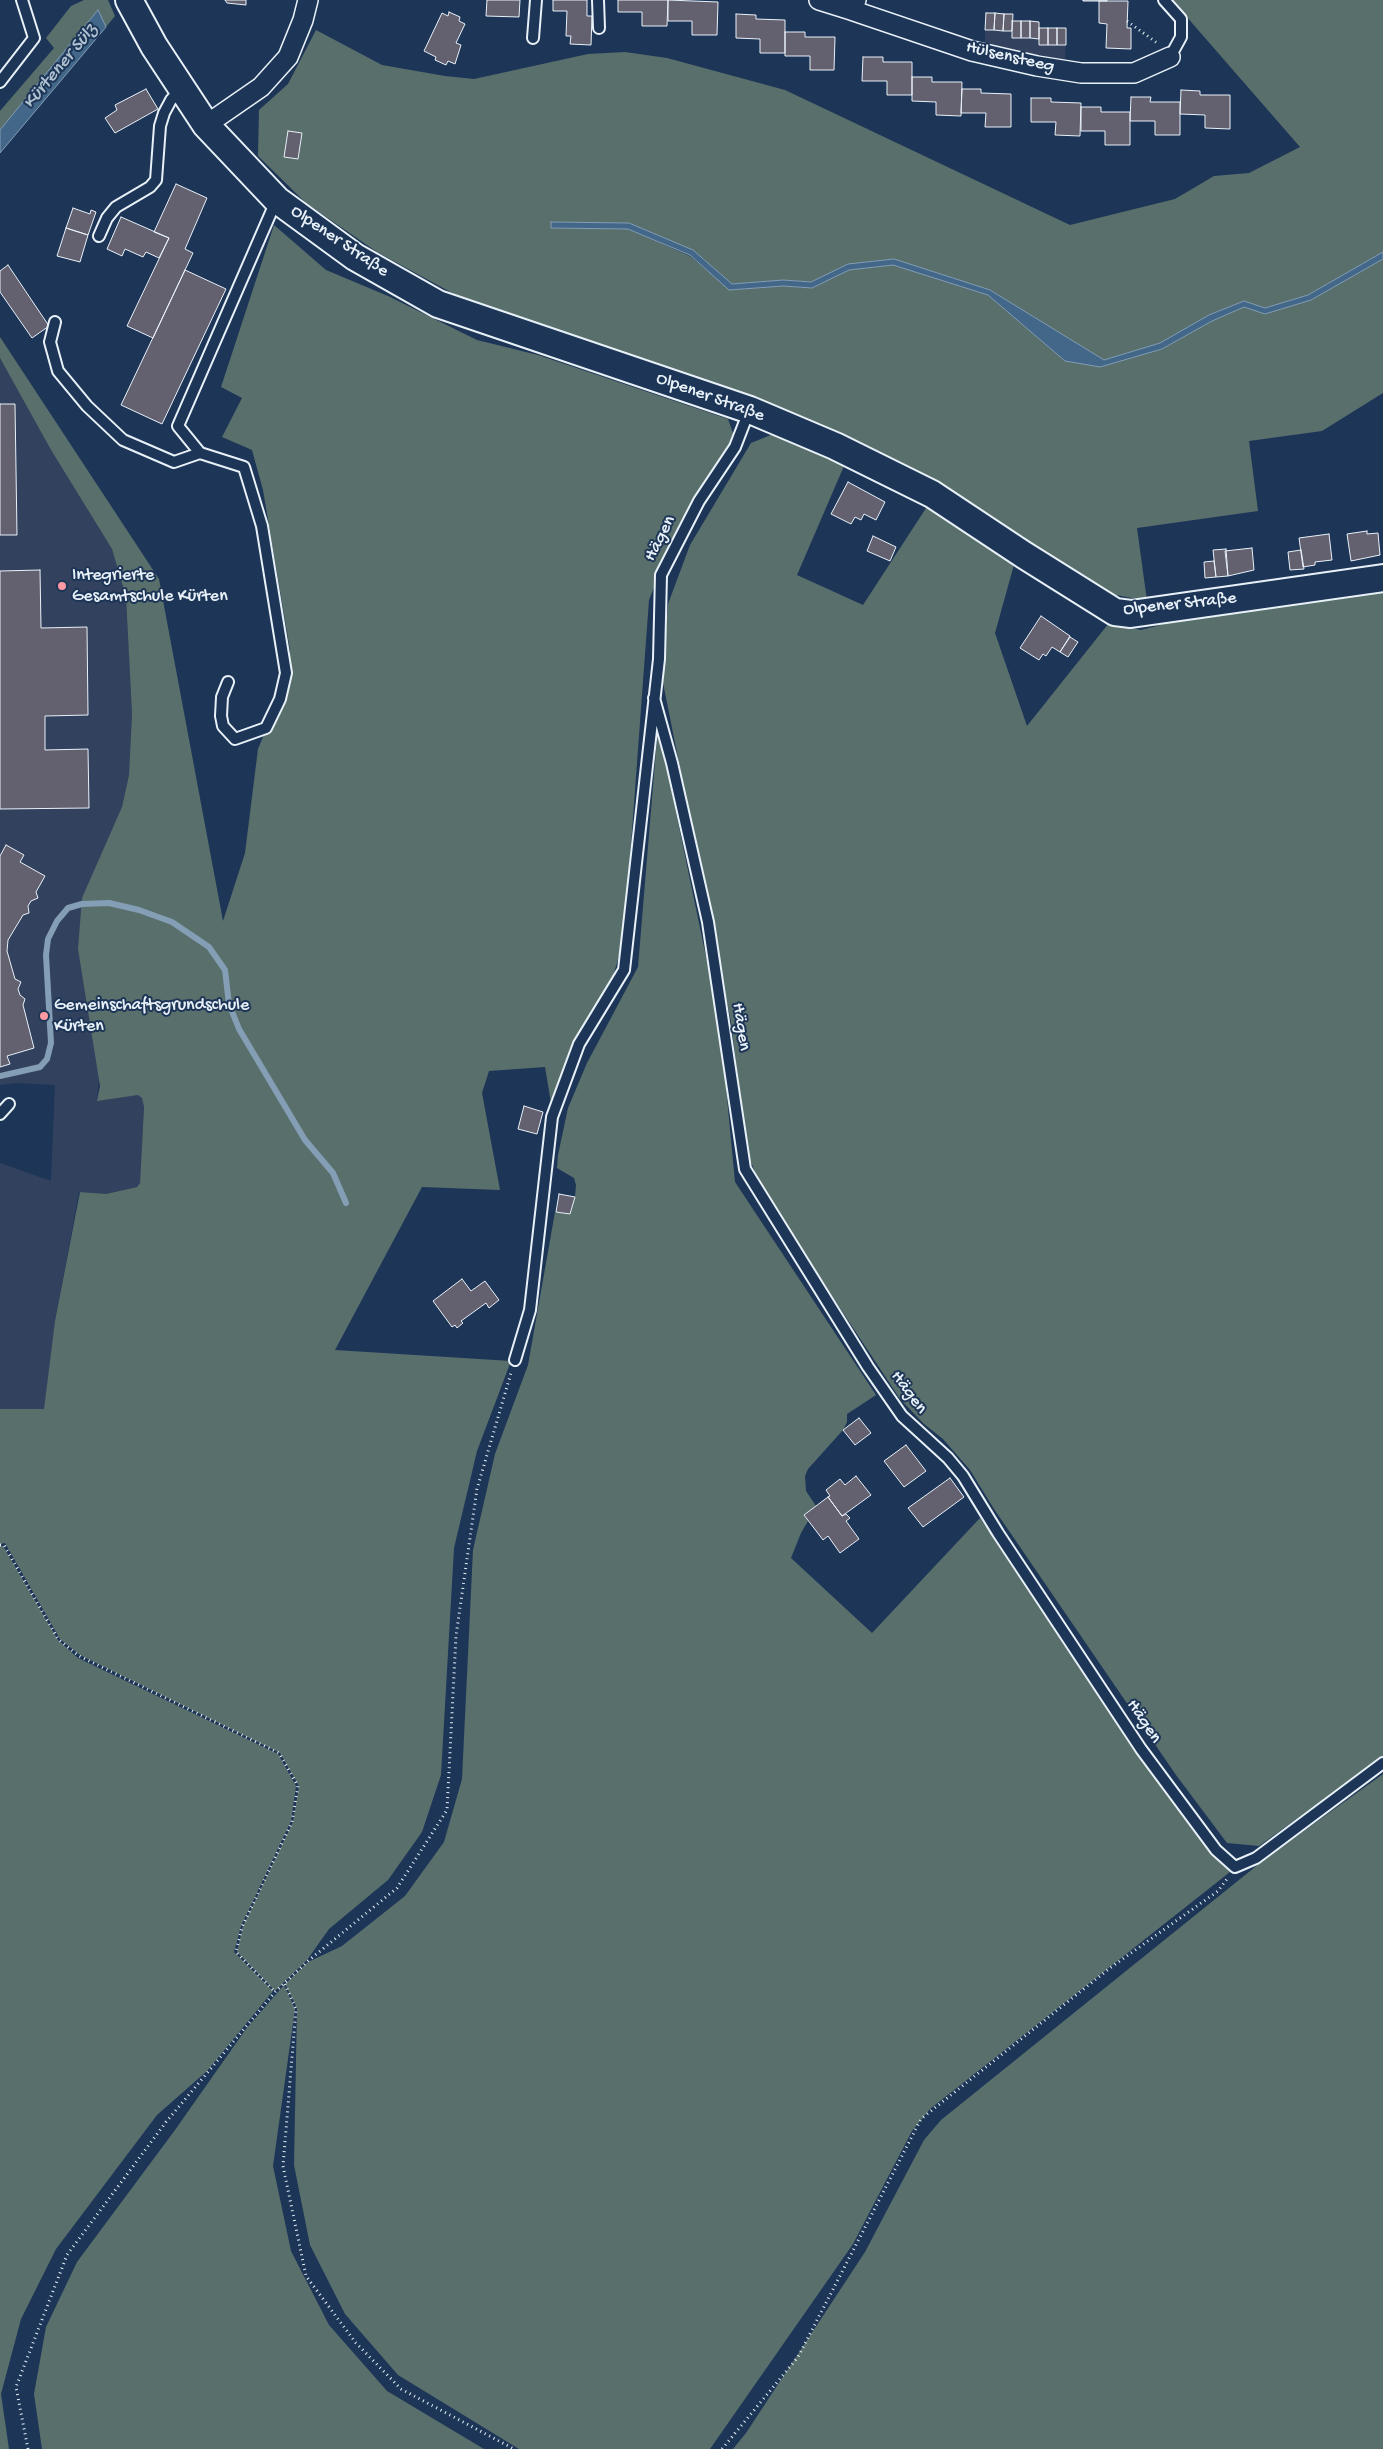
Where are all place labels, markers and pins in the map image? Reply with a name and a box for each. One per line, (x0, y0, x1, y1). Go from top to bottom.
place label: Integrierte Gesamtschule Kürten (72, 565, 228, 608)
marker: Integrierte Gesamtschule Kürten (56, 580, 68, 592)
place label: Gemeinschaftsgrundschule Kürten (54, 995, 249, 1038)
marker: Gemeinschaftsgrundschule Kürten (38, 1010, 50, 1022)

